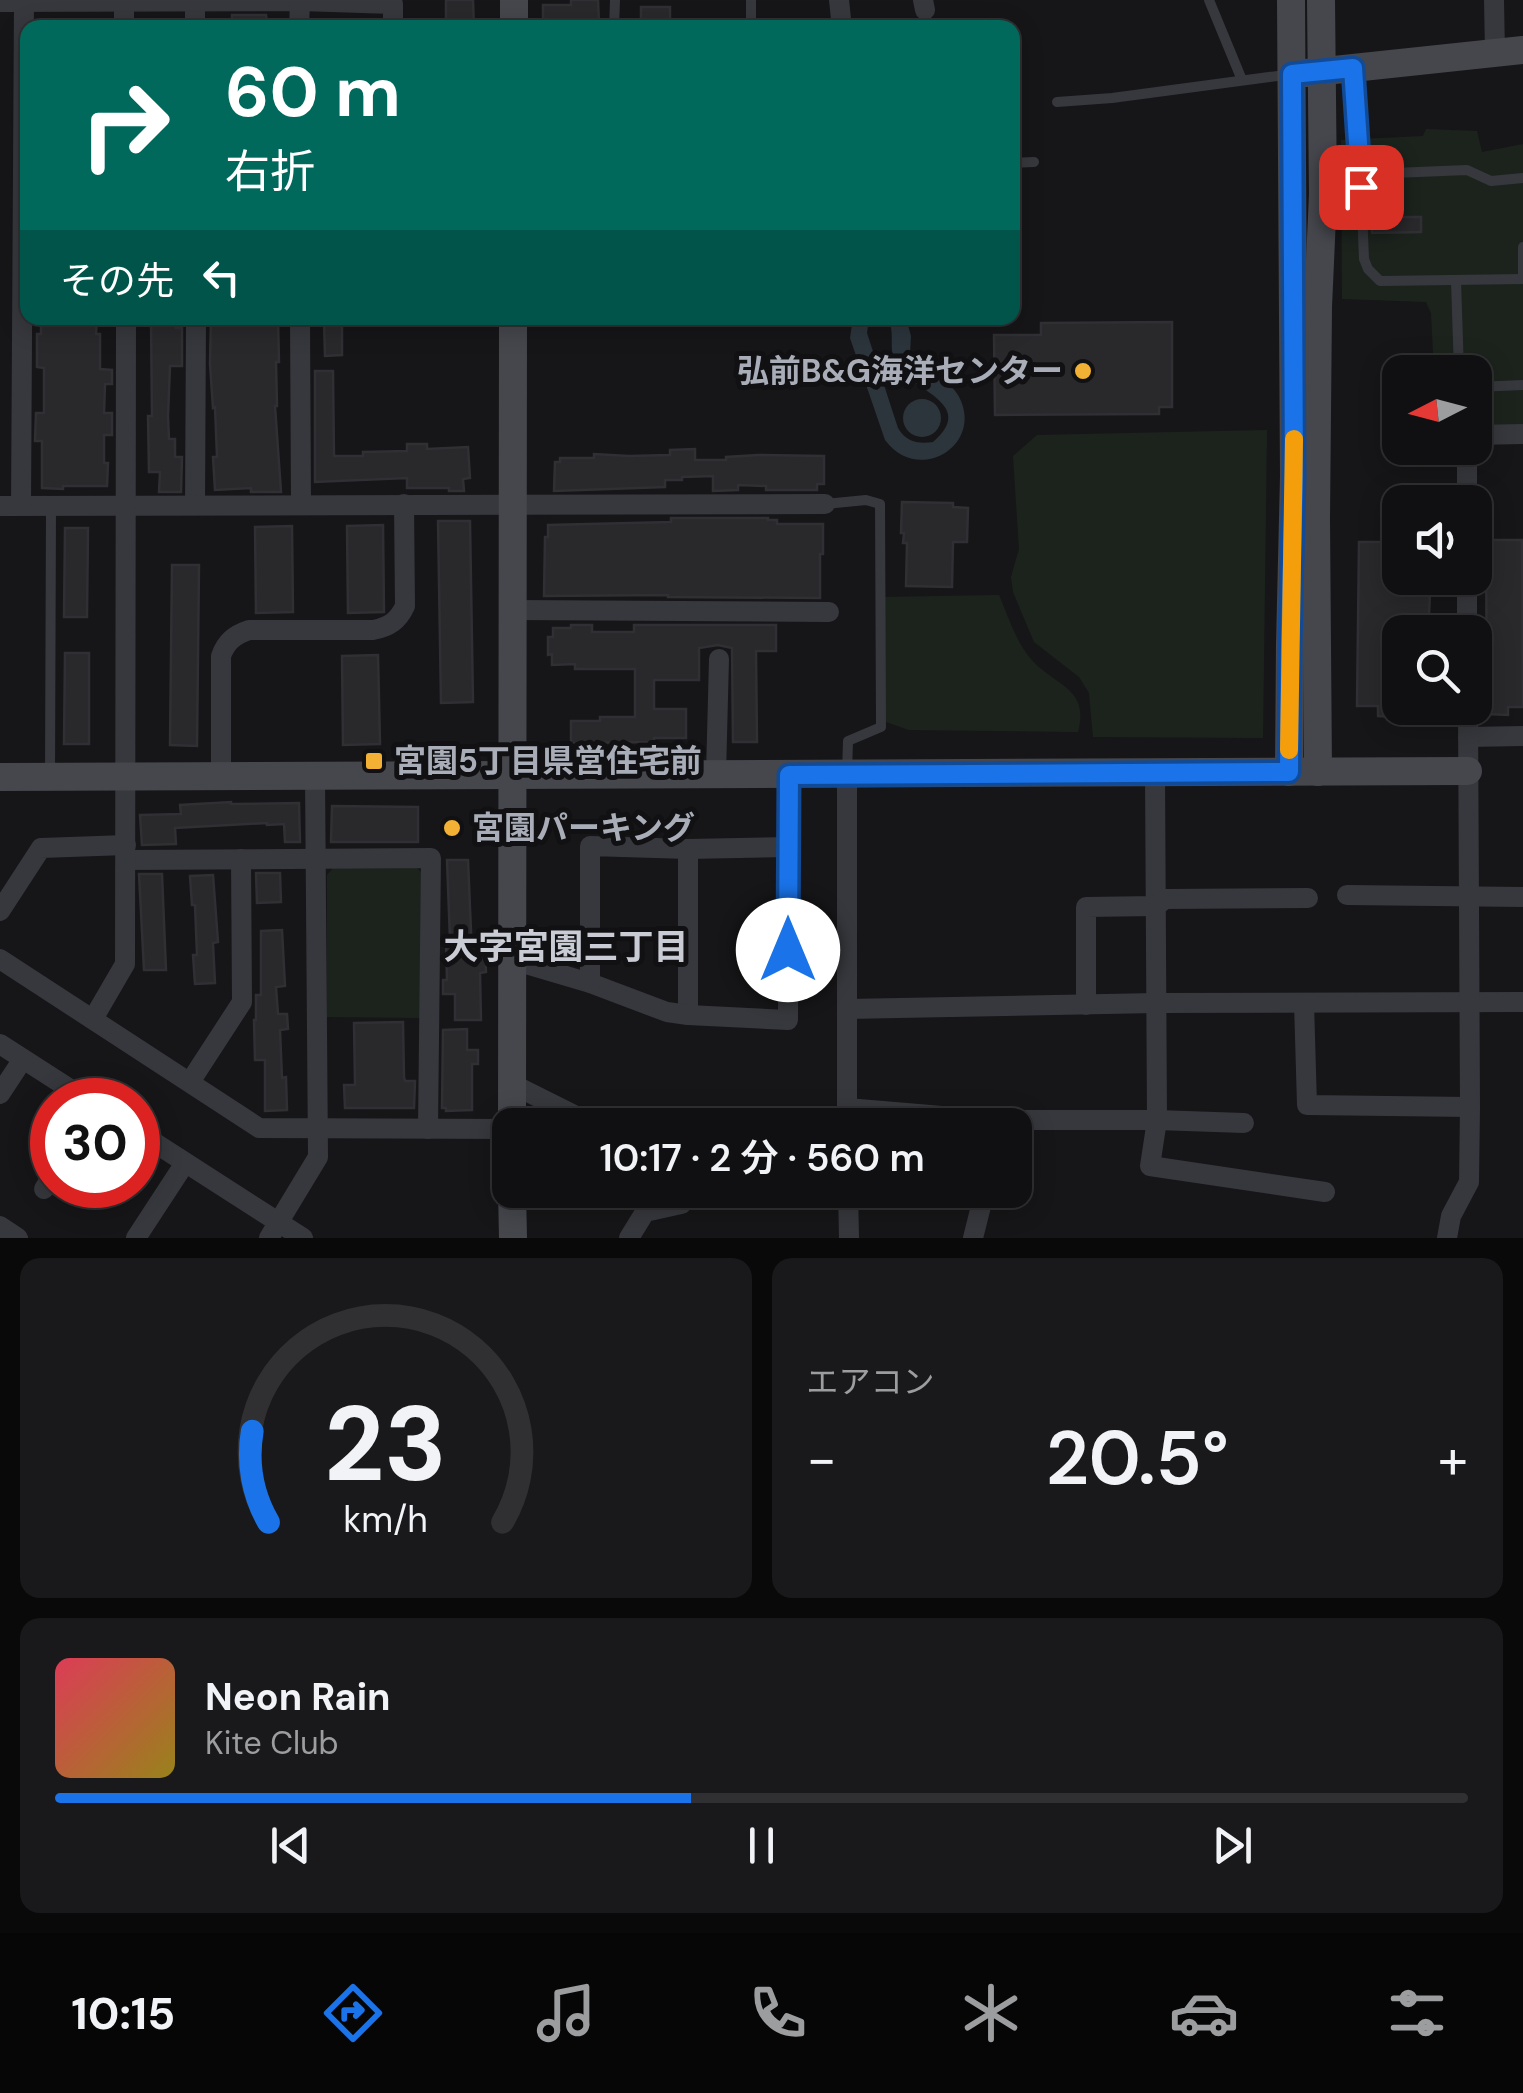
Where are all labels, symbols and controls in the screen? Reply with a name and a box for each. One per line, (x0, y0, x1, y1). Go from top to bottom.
text: 60 m (225, 47, 401, 138)
icon: right (60, 60, 190, 190)
text: 右折 (225, 142, 315, 201)
pin (1319, 145, 1404, 230)
icon: arrive (1334, 160, 1389, 215)
icon: left (194, 250, 249, 305)
text: その先 (60, 256, 174, 306)
place label: 弘前B&G海洋センター (737, 350, 1063, 392)
north arrow (1382, 355, 1492, 465)
map controls (1382, 355, 1492, 725)
marker: 弘前B&G海洋センター (1072, 360, 1094, 382)
button: sound (1382, 485, 1492, 595)
button: search (1382, 615, 1492, 725)
place label: 宮園5丁目県営住宅前 (394, 740, 702, 782)
marker: 宮園5丁目県営住宅前 (363, 750, 385, 772)
place label: 宮園パーキング (472, 807, 695, 849)
marker: 宮園パーキング (441, 817, 463, 839)
position arrow (736, 898, 840, 1002)
district label: 大字宮園三丁目 (443, 924, 689, 970)
speed limit sign: 30 (30, 1078, 160, 1208)
text: 10:17 · 2 分 · 560 m (599, 1133, 925, 1183)
text: エアコン (807, 1361, 935, 1403)
text: 23 (324, 1377, 447, 1512)
text: 20.5° (1046, 1410, 1229, 1507)
text: − (807, 1423, 837, 1495)
text: + (1438, 1423, 1468, 1495)
text: km/h (344, 1497, 428, 1543)
text: Neon Rain (205, 1672, 390, 1722)
text: Kite Club (205, 1722, 339, 1764)
icon: previous (263, 1818, 318, 1873)
icon: pause (734, 1818, 789, 1873)
icon: next (1205, 1818, 1260, 1873)
icon: directions (318, 1978, 388, 2048)
icon: music (531, 1978, 601, 2048)
icon: phone (743, 1978, 813, 2048)
icon: climate (956, 1978, 1026, 2048)
icon: car (1169, 1978, 1239, 2048)
icon: filters (1382, 1978, 1452, 2048)
text: 10:15 (71, 1984, 175, 2043)

